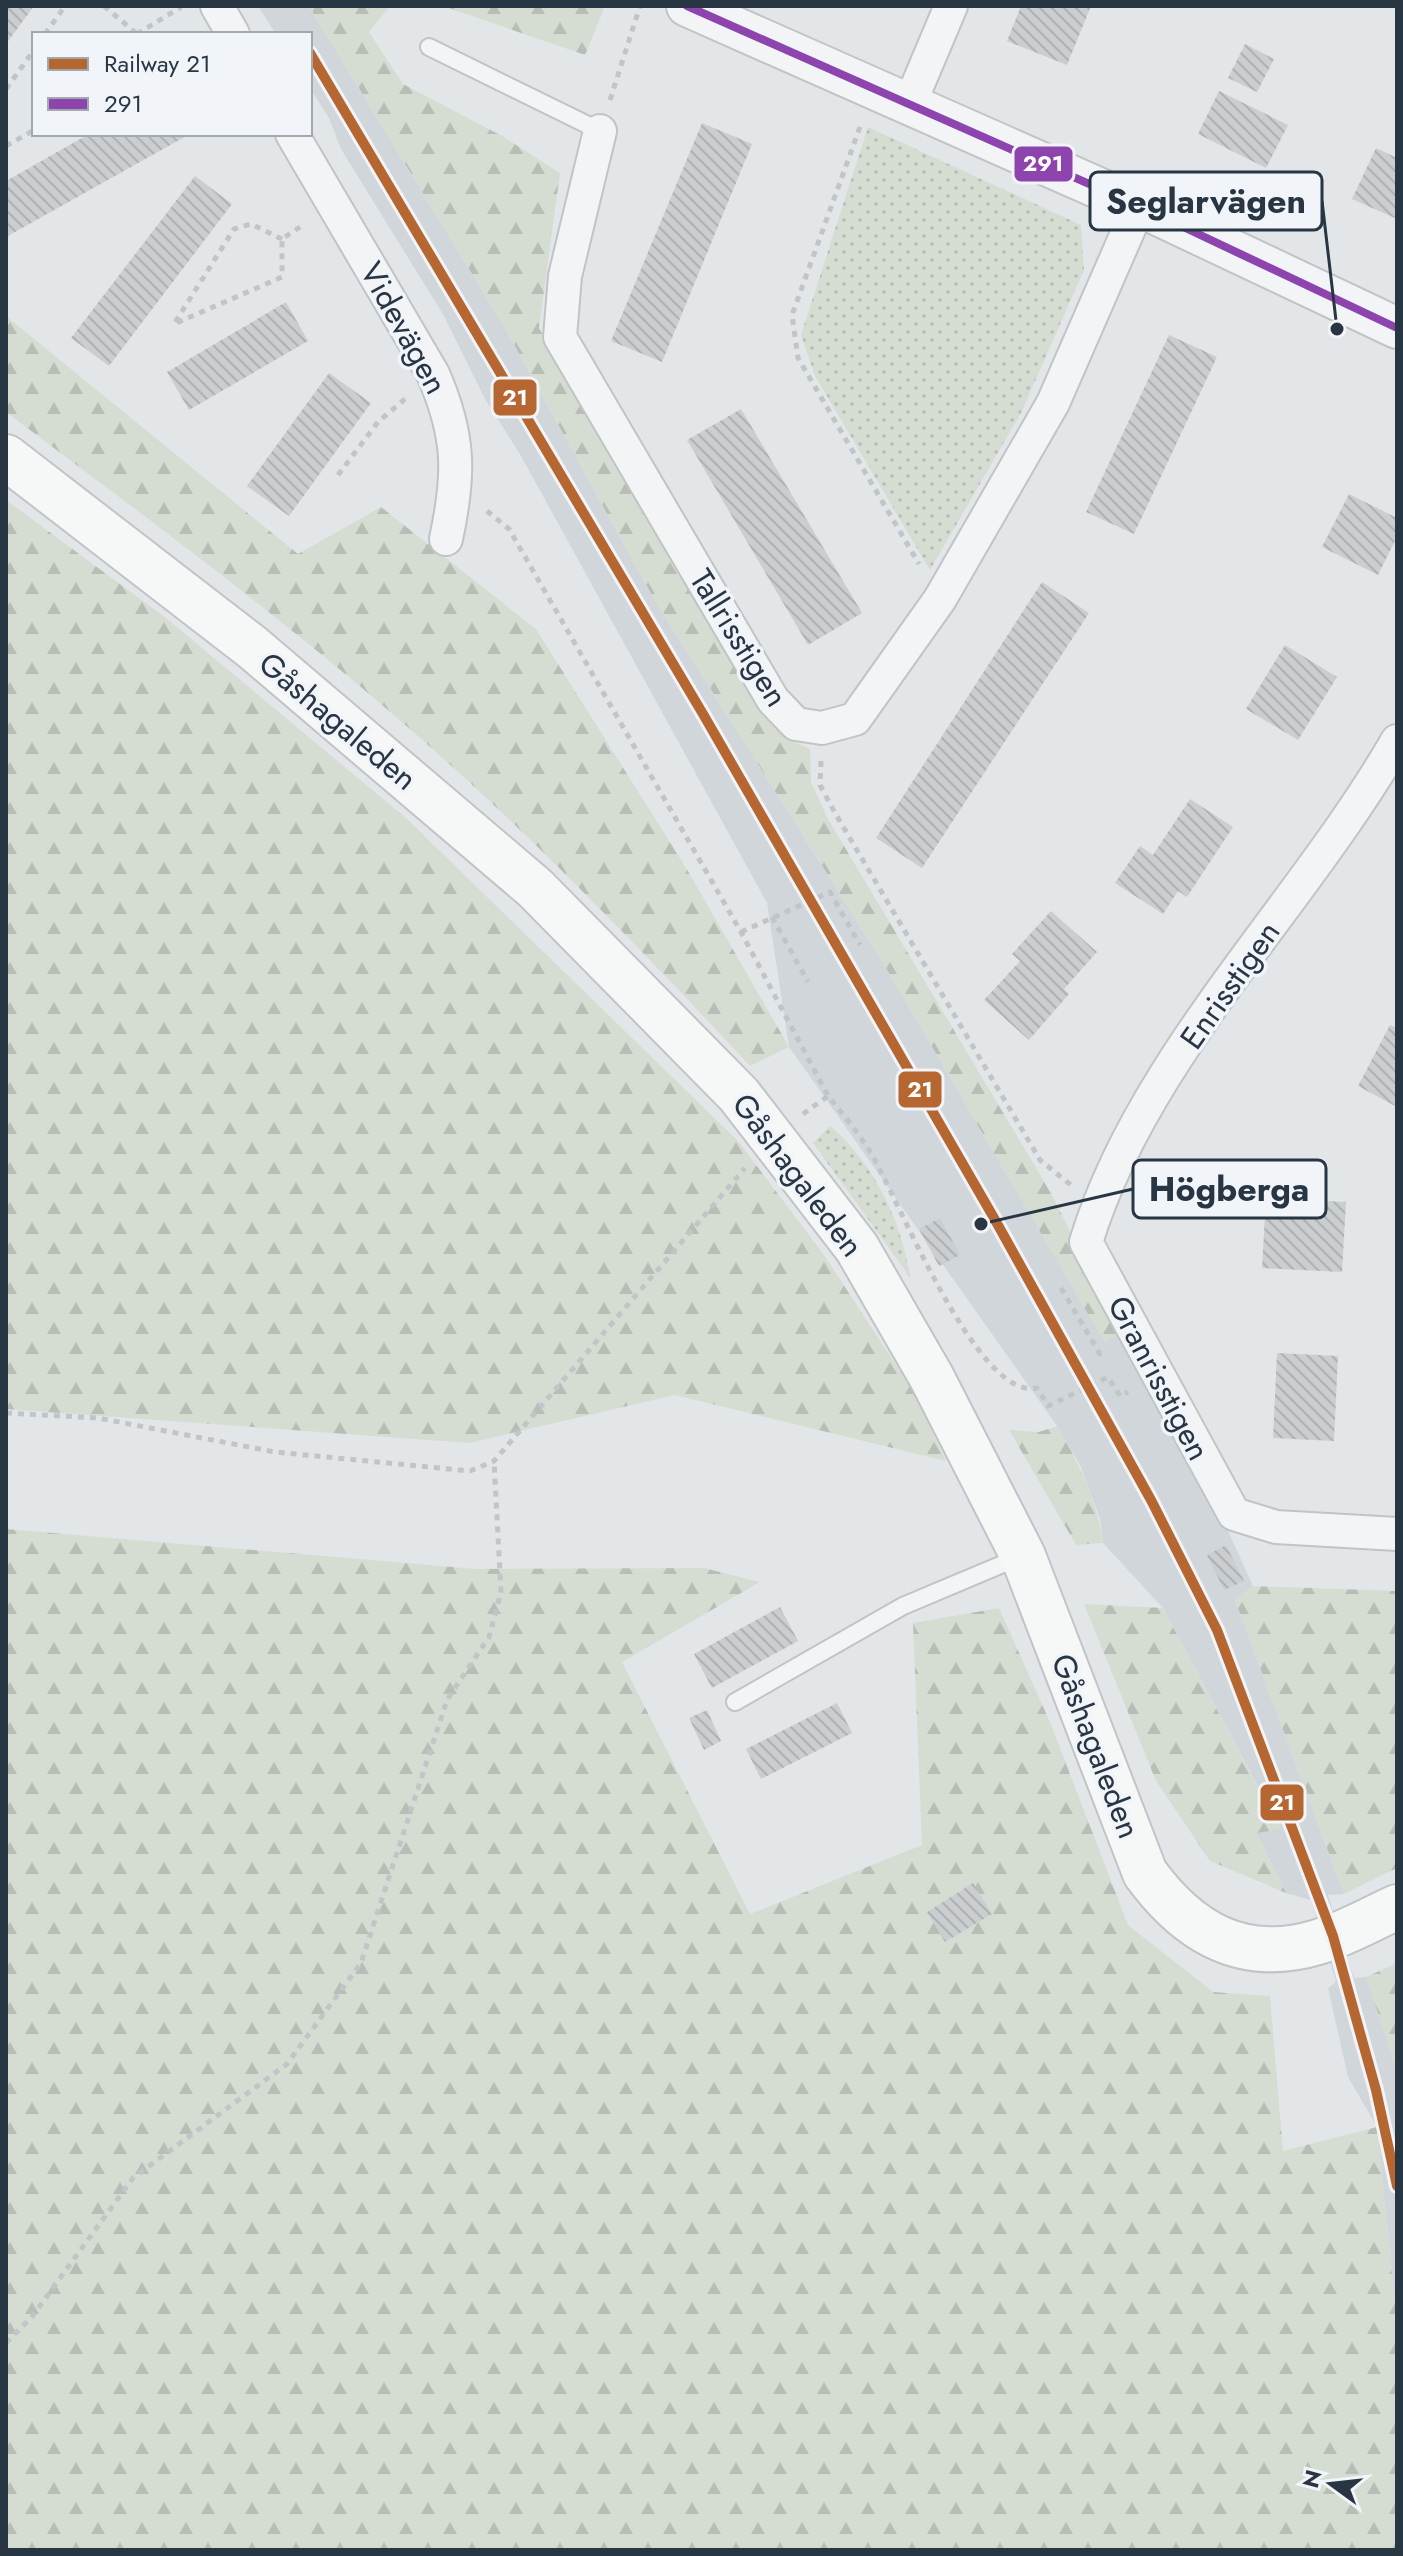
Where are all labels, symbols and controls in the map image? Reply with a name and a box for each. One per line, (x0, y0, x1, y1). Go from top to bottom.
legend (32, 32, 312, 136)
text: Railway 21 (104, 46, 211, 81)
text: 291 (104, 86, 142, 121)
line badge: 291 (1013, 145, 1074, 183)
text: 291 (1023, 147, 1063, 179)
callout: Seglarvägen (1090, 172, 1322, 230)
text: Seglarvägen (1106, 177, 1306, 226)
street label: Videvägen (349, 254, 459, 402)
line badge: 21 (492, 378, 538, 417)
text: 21 (502, 381, 528, 413)
street label: Tallrisstigen (679, 560, 799, 716)
street label: Gåshagaleden (249, 641, 427, 801)
street label: Enrisstigen (1169, 912, 1291, 1058)
line badge: 21 (897, 1070, 943, 1109)
text: 21 (907, 1073, 933, 1105)
street label: Gåshagaleden (721, 1084, 875, 1266)
callout: Högberga (1133, 1160, 1326, 1218)
text: Högberga (1149, 1165, 1309, 1214)
street label: Granrisstigen (1096, 1287, 1222, 1469)
street label: Gåshagaleden (1040, 1647, 1152, 1845)
line badge: 21 (1259, 1783, 1305, 1822)
text: 21 (1269, 1786, 1295, 1818)
north arrow (1291, 2444, 1371, 2524)
text: N (1294, 2466, 1329, 2491)

